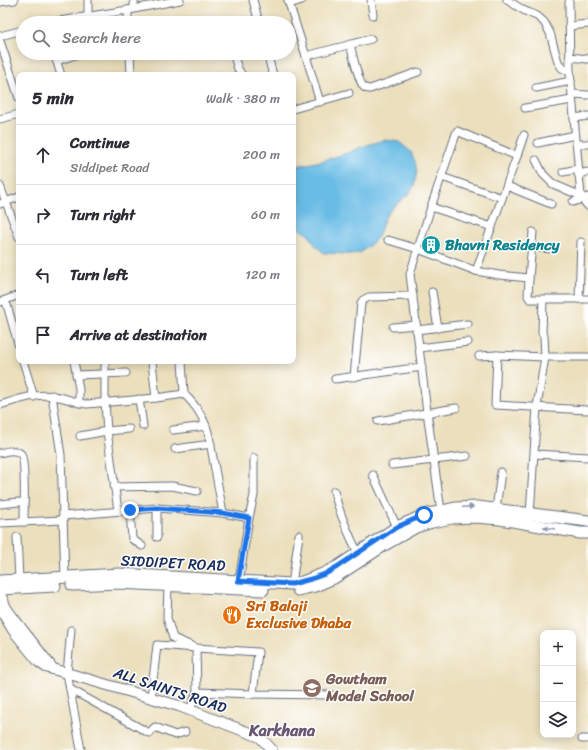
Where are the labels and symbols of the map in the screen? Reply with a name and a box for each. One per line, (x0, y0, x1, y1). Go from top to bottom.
place label: Bhavni Residency (445, 232, 561, 258)
building icon: Bhavni Residency (420, 234, 442, 256)
route end (121, 501, 139, 519)
one-way arrow (462, 504, 474, 511)
route start (415, 506, 433, 524)
one-way arrow (543, 524, 556, 530)
street label: SIDDIPET ROAD (120, 547, 226, 579)
place label: Sri Balaji Exclusive Dhaba (245, 593, 352, 636)
restaurant icon: Sri Balaji Exclusive Dhaba (221, 604, 243, 626)
street label: ALL SAINTS ROAD (109, 659, 230, 721)
place label: Gowtham Model School (325, 666, 414, 709)
school or university icon: Gowtham Model School (301, 677, 323, 699)
district label: Karkhana (248, 716, 316, 745)

